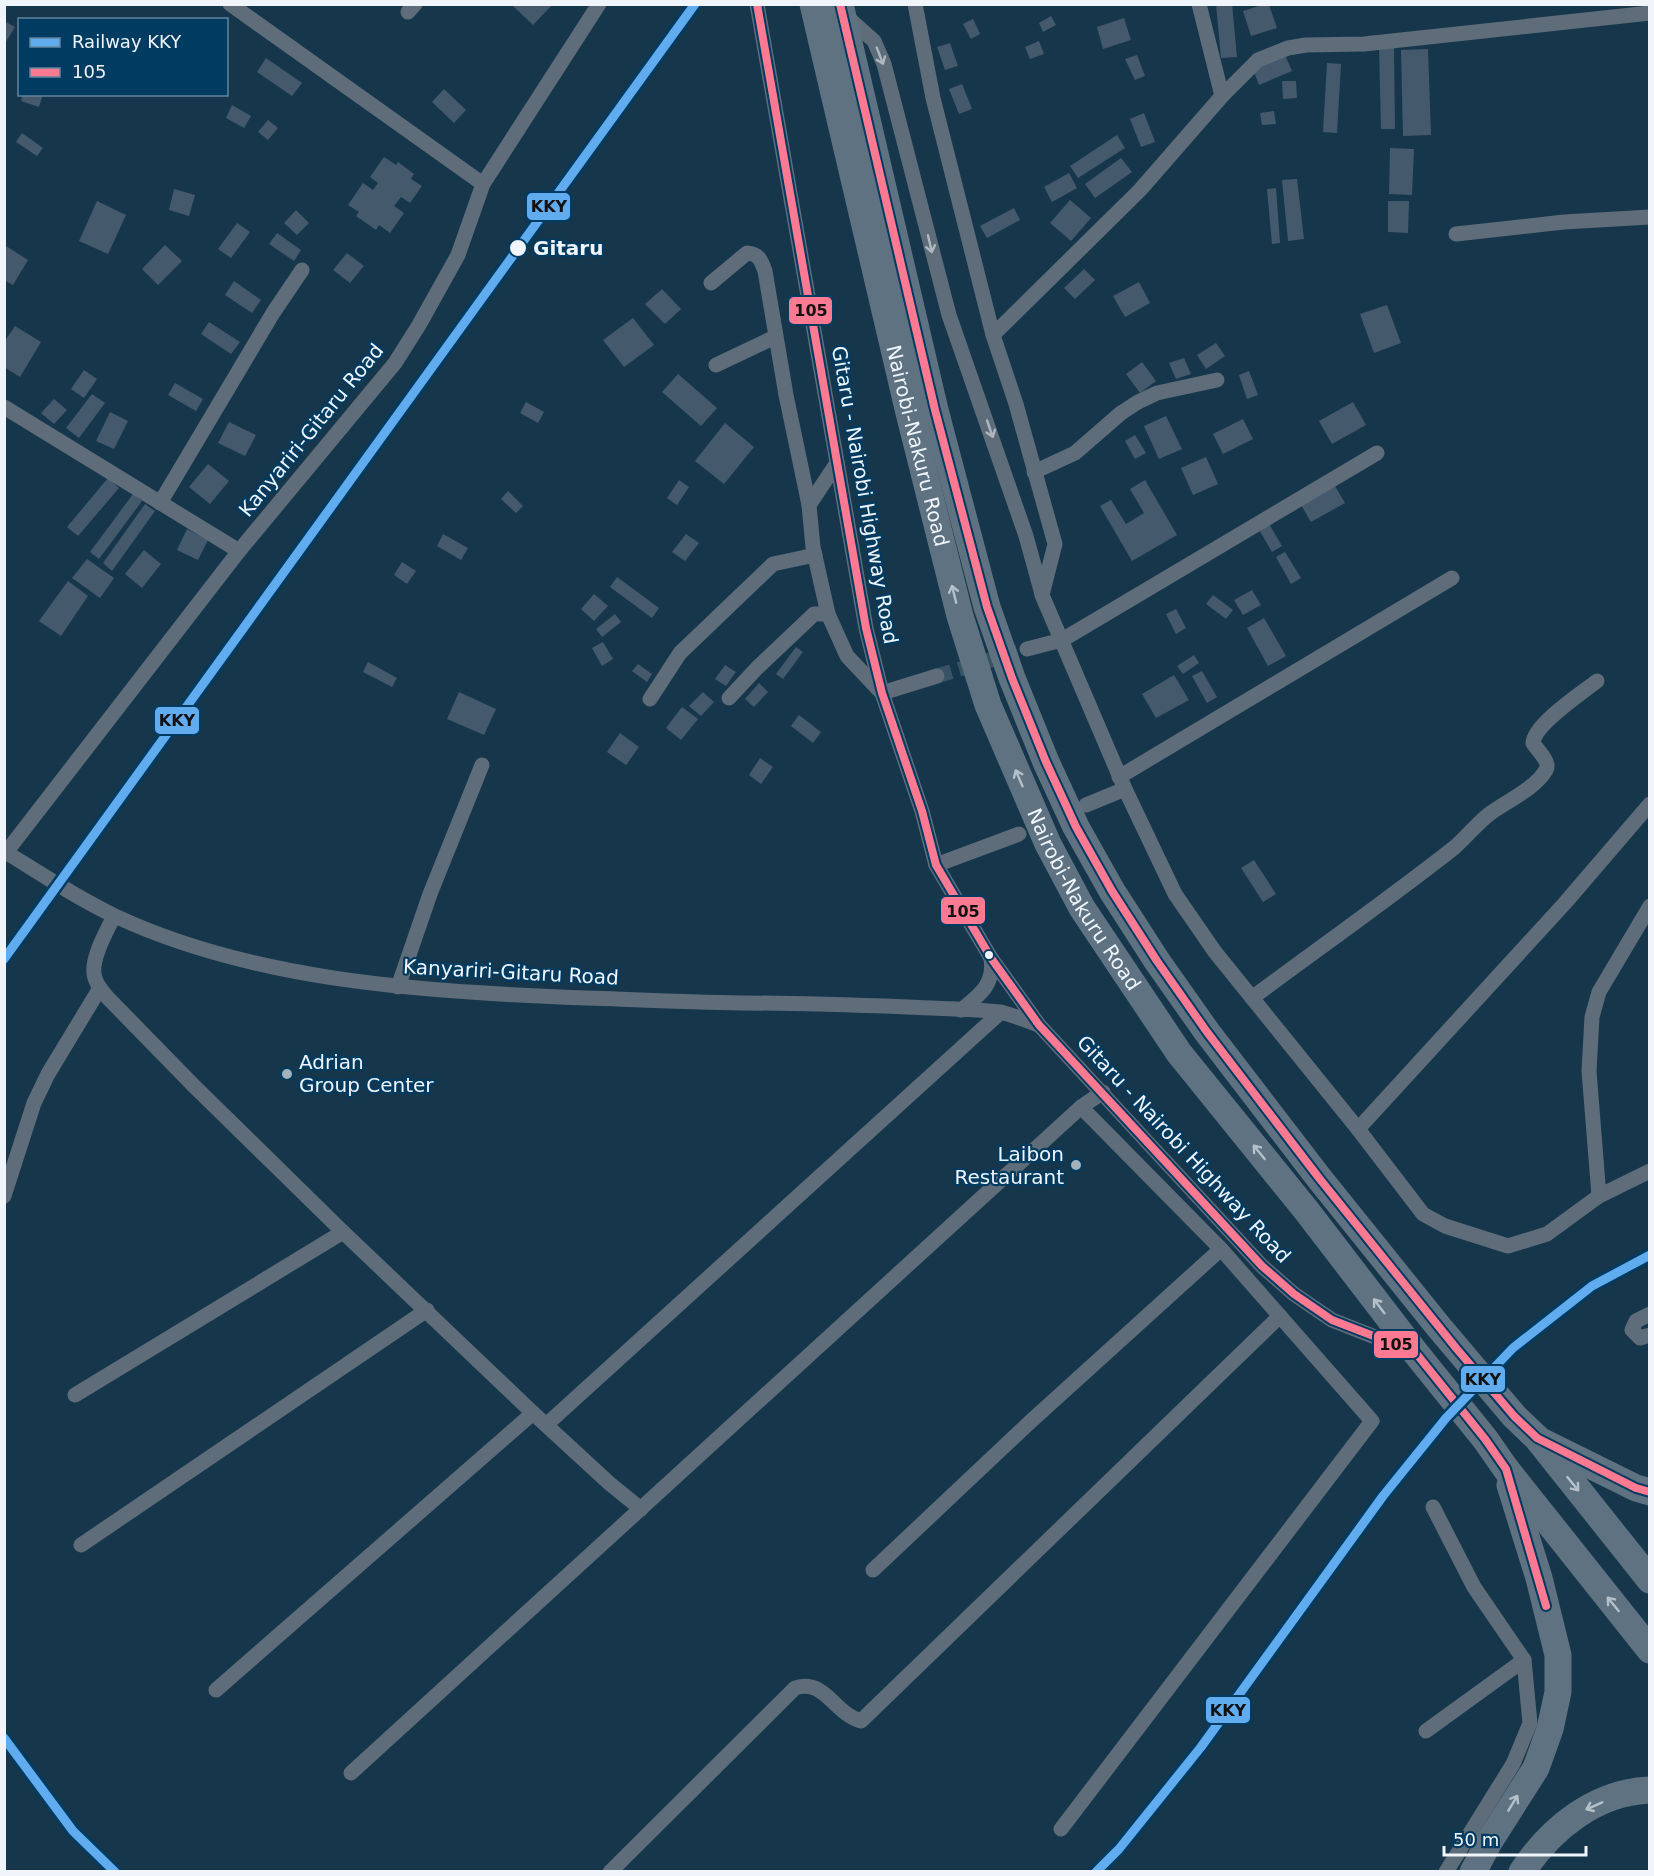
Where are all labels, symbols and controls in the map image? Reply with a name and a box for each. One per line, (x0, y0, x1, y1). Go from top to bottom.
legend (18, 18, 228, 96)
text: Railway KKY (72, 31, 182, 52)
one-way arrow (875, 46, 886, 64)
text: 105 (72, 61, 106, 82)
line badge: KKY (526, 192, 571, 221)
text: KKY (531, 197, 568, 216)
one-way arrow (924, 234, 936, 253)
place label: Gitaru (533, 236, 603, 260)
marker: Gitaru (508, 238, 528, 258)
line badge: 105 (788, 296, 833, 325)
text: 105 (794, 301, 828, 320)
street label: Kanyariri-Gitaru Road (234, 339, 388, 521)
street label: Nairobi-Nakuru Road (881, 343, 954, 549)
street label: Gitaru - Nairobi Highway Road (827, 344, 903, 646)
one-way arrow (985, 420, 996, 438)
one-way arrow (948, 585, 960, 604)
line badge: KKY (154, 706, 200, 735)
text: KKY (159, 711, 196, 730)
one-way arrow (1013, 769, 1024, 787)
street label: Nairobi-Nakuru Road (1022, 805, 1146, 995)
line badge: 105 (940, 896, 986, 925)
text: 105 (946, 902, 980, 921)
unlabelled marker (983, 949, 995, 961)
street label: Kanyariri-Gitaru Road (403, 954, 619, 990)
street label: Gitaru - Nairobi Highway Road (1072, 1030, 1296, 1268)
place label: Adrian Group Center (299, 1050, 434, 1097)
marker: Adrian Group Center (280, 1067, 294, 1081)
place label: Laibon Restaurant (955, 1142, 1064, 1189)
one-way arrow (1253, 1144, 1266, 1160)
marker: Laibon Restaurant (1069, 1158, 1083, 1172)
one-way arrow (1373, 1298, 1386, 1314)
line badge: 105 (1373, 1330, 1419, 1359)
text: 105 (1379, 1335, 1413, 1354)
line badge: KKY (1460, 1365, 1506, 1393)
text: KKY (1465, 1370, 1502, 1389)
one-way arrow (1567, 1476, 1580, 1492)
one-way arrow (1607, 1596, 1620, 1612)
line badge: KKY (1205, 1696, 1251, 1724)
text: KKY (1210, 1701, 1247, 1720)
one-way arrow (1508, 1795, 1520, 1812)
one-way arrow (1585, 1801, 1603, 1812)
scale bar (1444, 1819, 1586, 1857)
text: 50 m (1453, 1829, 1499, 1850)

